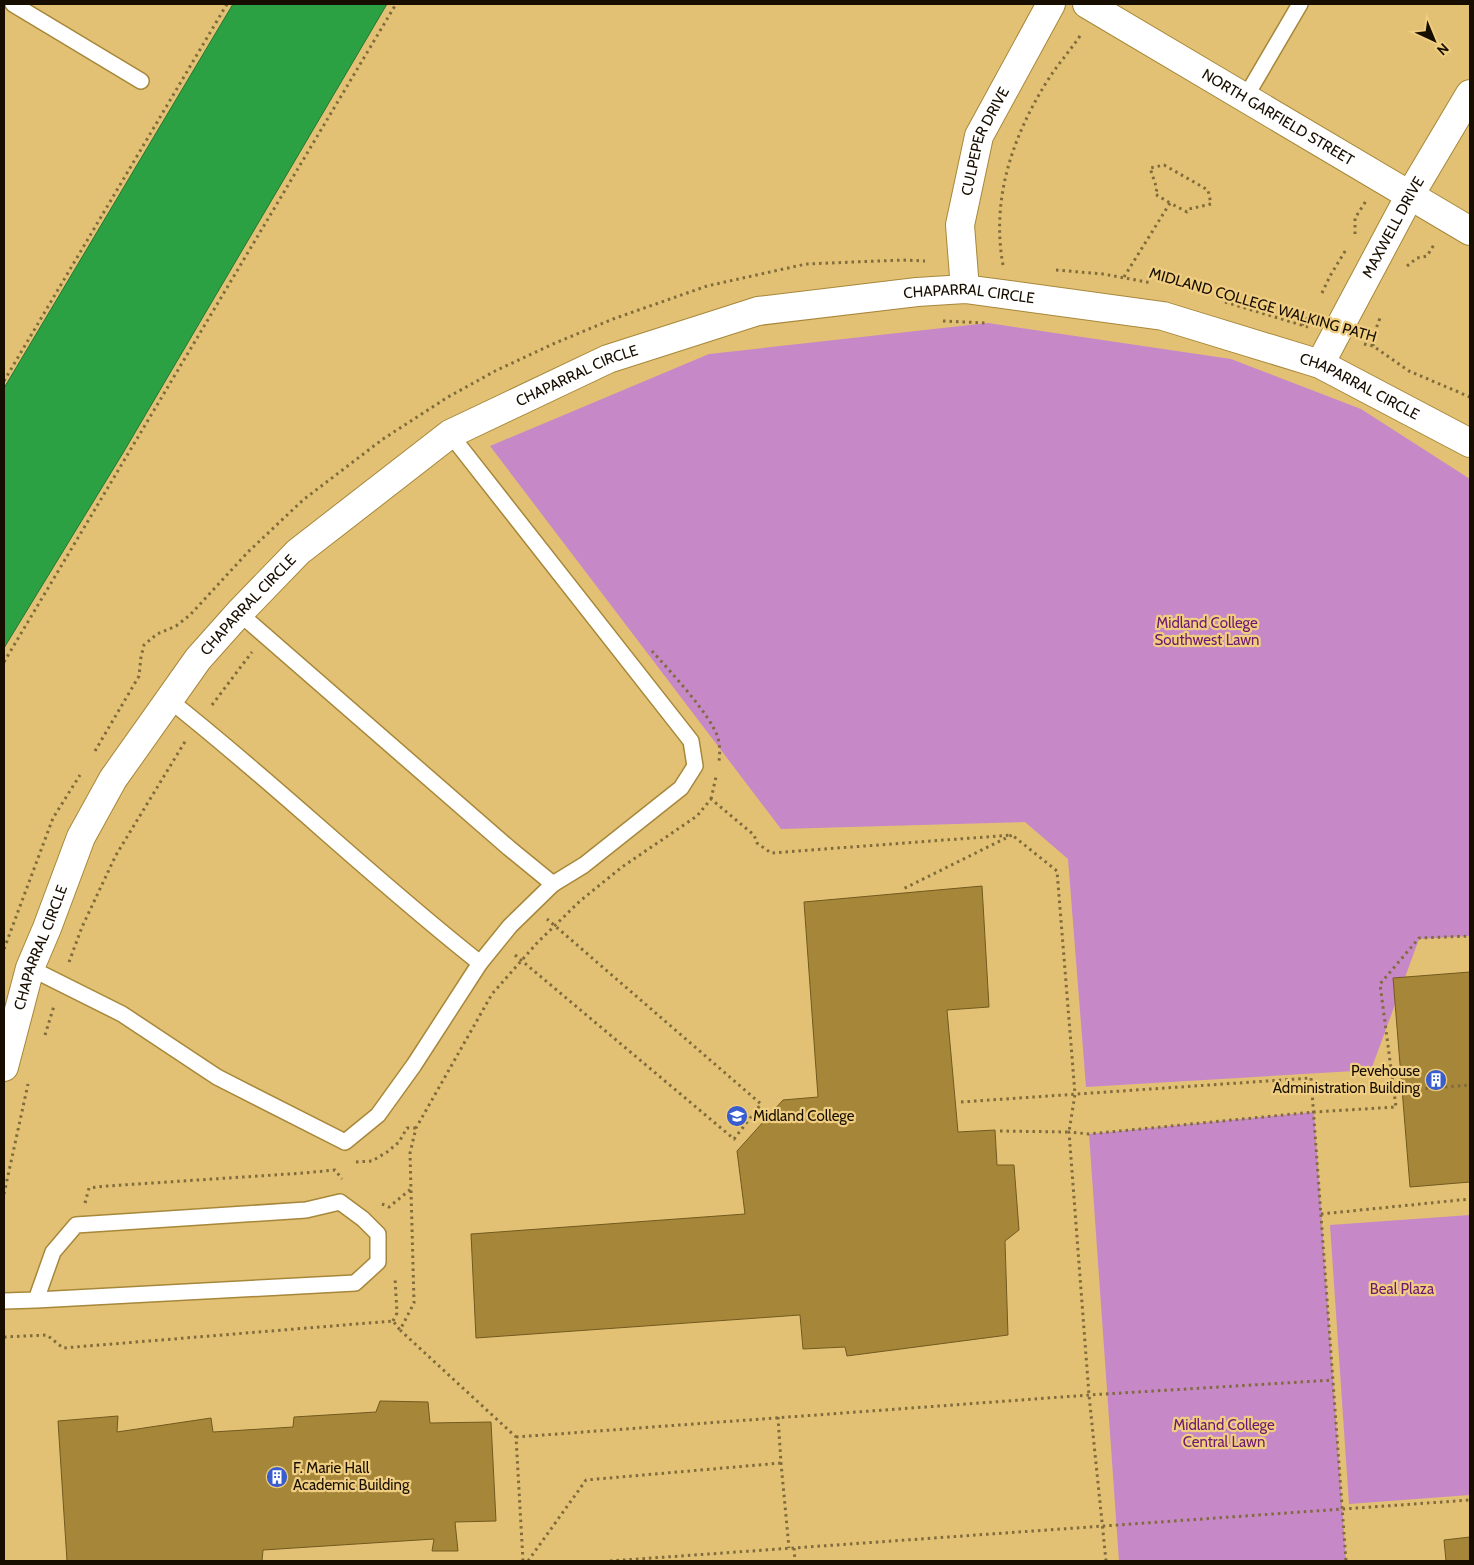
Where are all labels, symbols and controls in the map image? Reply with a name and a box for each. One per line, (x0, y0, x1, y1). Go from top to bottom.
north arrow (1409, 15, 1459, 65)
text: N (1433, 39, 1453, 59)
street label: NORTH GARFIELD STREET (1199, 65, 1357, 169)
street label: CULPEPER DRIVE (958, 84, 1013, 197)
street label: MAXWELL DRIVE (1358, 173, 1428, 281)
street label: MIDLAND COLLEGE WALKING PATH (1147, 264, 1379, 346)
street label: CHAPARRAL CIRCLE (902, 280, 1036, 307)
street label: CHAPARRAL CIRCLE (513, 341, 640, 410)
street label: CHAPARRAL CIRCLE (1298, 349, 1422, 424)
street label: CHAPARRAL CIRCLE (197, 551, 300, 659)
park label: Midland College Southwest Lawn (1155, 614, 1259, 649)
street label: CHAPARRAL CIRCLE (10, 883, 71, 1012)
place label: Pevehouse Administration Building (1273, 1062, 1421, 1097)
building icon: Pevehouse Administration Building (1424, 1068, 1448, 1092)
school or university icon: Midland College (725, 1104, 749, 1128)
place label: Midland College (753, 1107, 855, 1125)
park label: Beal Plaza (1370, 1280, 1435, 1298)
park label: Midland College Central Lawn (1173, 1416, 1275, 1451)
place label: F. Marie Hall Academic Building (293, 1459, 410, 1494)
building icon: F. Marie Hall Academic Building (265, 1465, 289, 1489)

